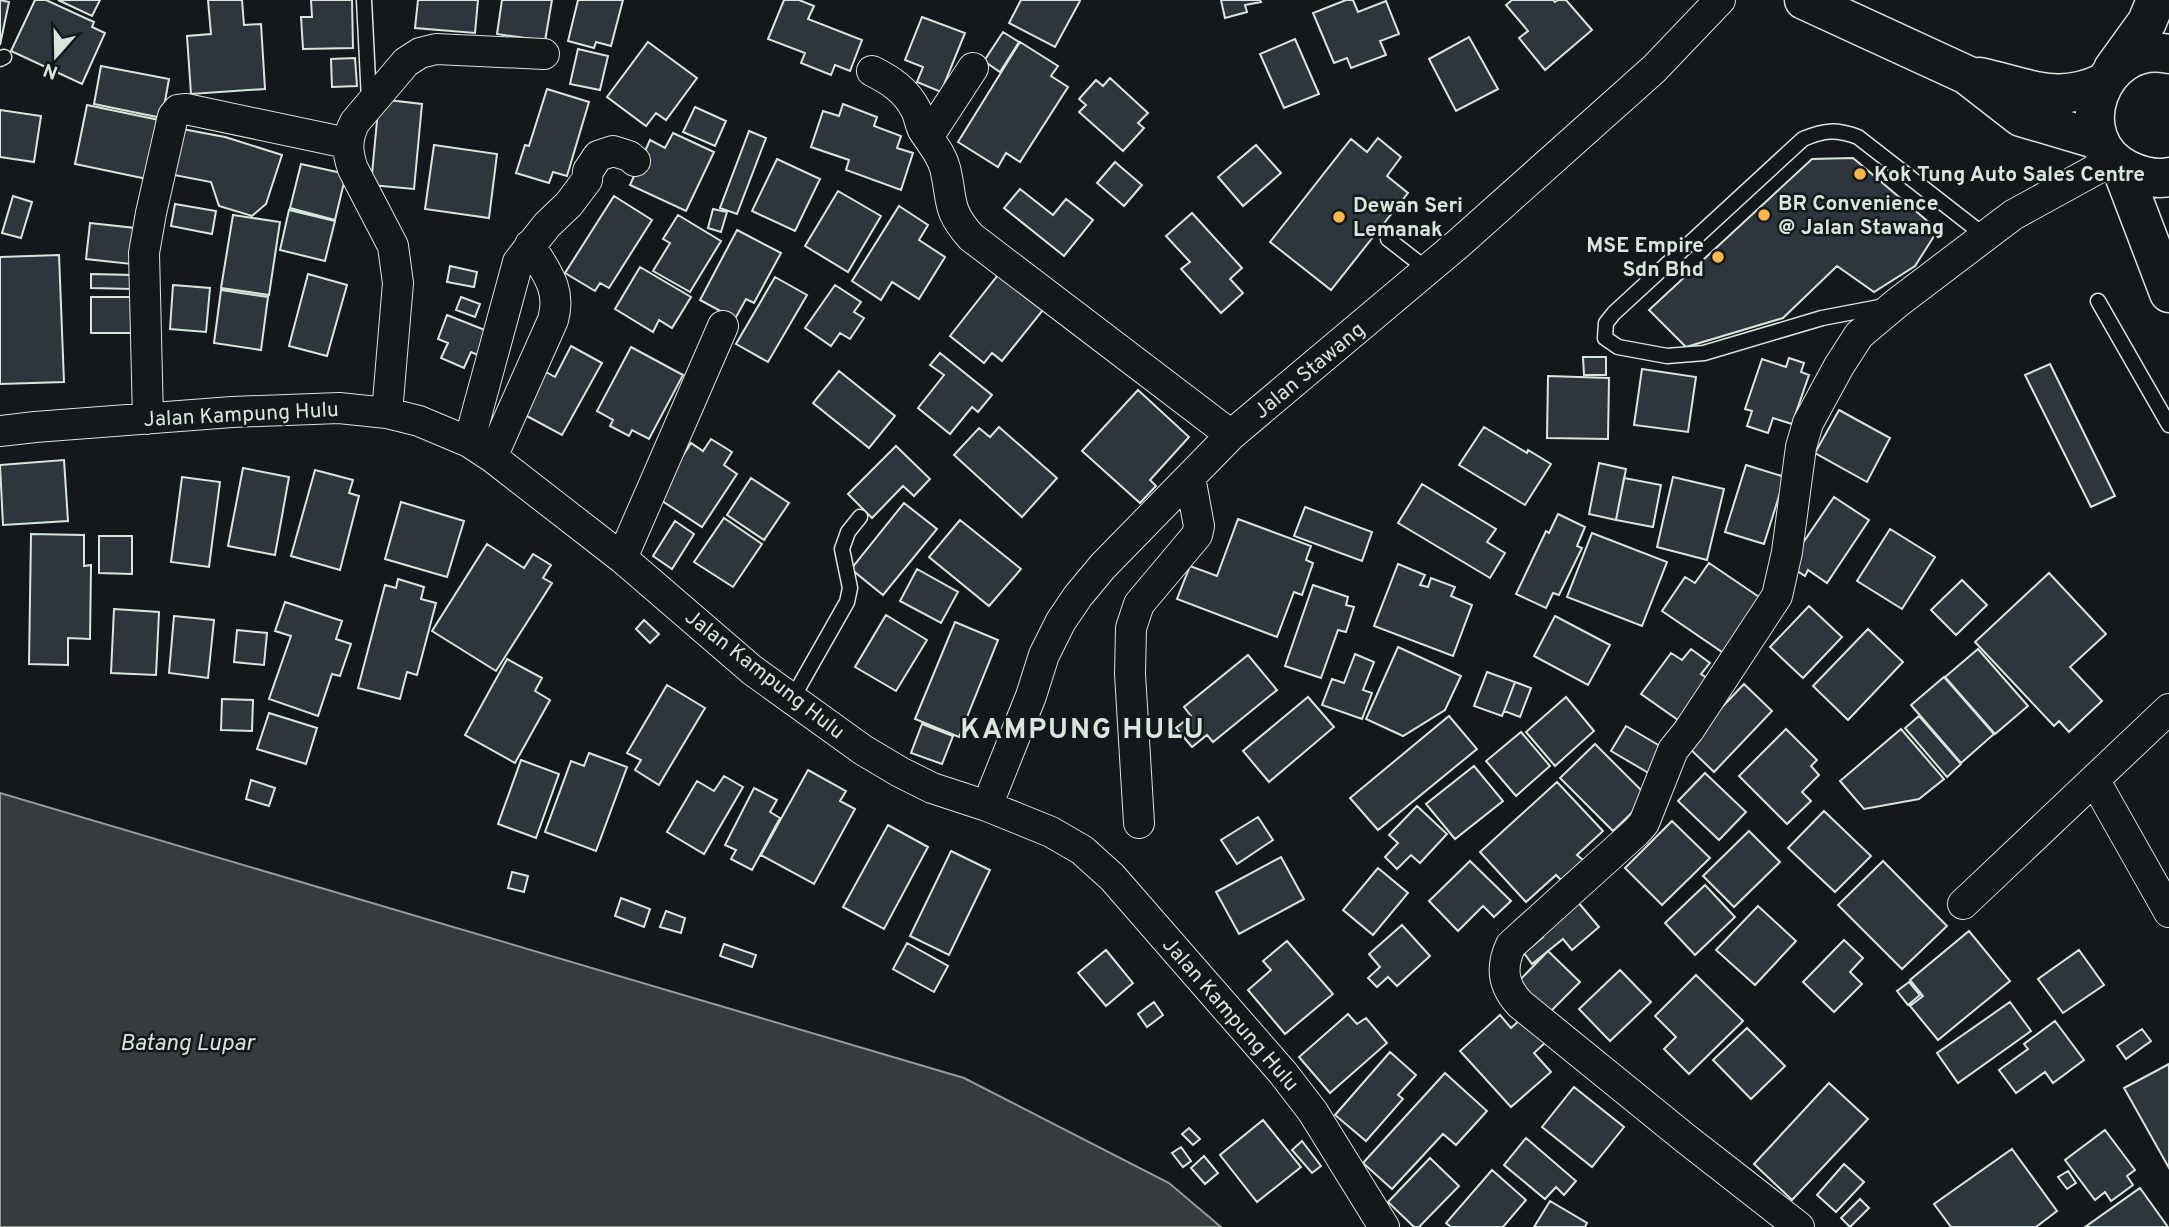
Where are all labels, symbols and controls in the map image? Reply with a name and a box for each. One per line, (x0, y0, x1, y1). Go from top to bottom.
north arrow (21, 21, 91, 91)
text: N (40, 56, 61, 84)
place label: Kok Tung Auto Sales Centre (1874, 162, 2145, 189)
marker: Kok Tung Auto Sales Centre (1852, 166, 1868, 182)
place label: BR Convenience @ Jalan Stawang (1778, 191, 1944, 242)
place label: Dewan Seri Lemanak (1353, 193, 1463, 244)
marker: BR Convenience @ Jalan Stawang (1756, 207, 1772, 223)
marker: Dewan Seri Lemanak (1331, 209, 1347, 225)
place label: MSE Empire Sdn Bhd (1586, 233, 1704, 284)
marker: MSE Empire Sdn Bhd (1710, 249, 1726, 265)
street label: Jalan Stawang (1249, 317, 1371, 426)
street label: Jalan Kampung Hulu (143, 397, 339, 434)
street label: Jalan Kampung Hulu (679, 604, 849, 746)
district label: KAMPUNG HULU (960, 713, 1206, 749)
street label: Jalan Kampung Hulu (1156, 932, 1304, 1098)
water label: Batang Lupar (120, 1030, 257, 1059)

